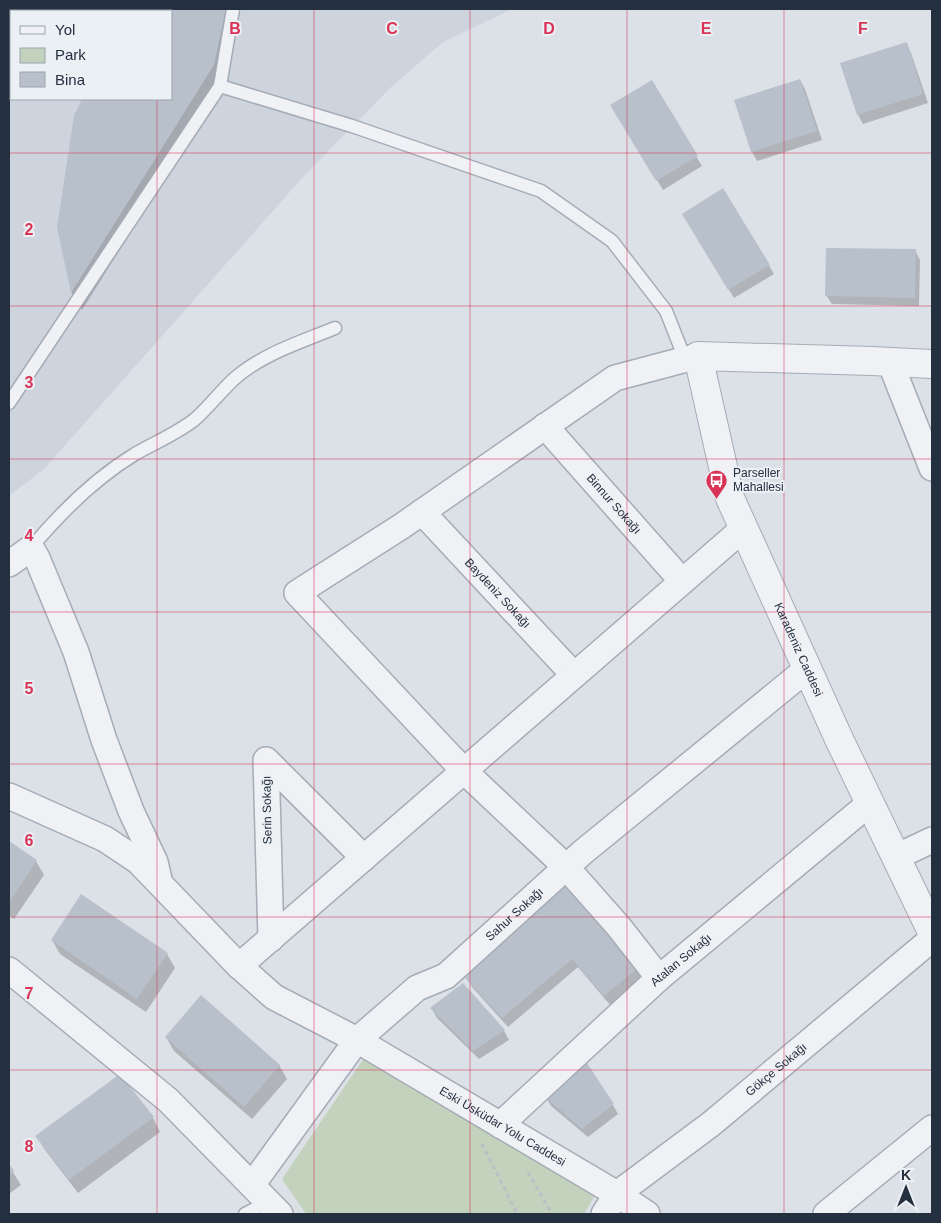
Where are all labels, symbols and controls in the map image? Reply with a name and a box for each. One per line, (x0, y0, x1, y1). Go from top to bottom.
legend (10, 10, 172, 100)
text: B (229, 20, 241, 37)
text: C (386, 20, 398, 37)
text: D (543, 20, 555, 37)
text: E (701, 20, 712, 37)
text: F (858, 20, 868, 37)
text: Yol (55, 21, 75, 38)
text: Park (55, 46, 86, 63)
text: Bina (55, 71, 86, 88)
text: 2 (25, 221, 34, 238)
text: 3 (25, 374, 34, 391)
place label: Parseller Mahallesi (733, 466, 784, 494)
bus stop icon: Parseller Mahallesi (705, 468, 729, 499)
street label: Binnur Sokağı (584, 471, 644, 537)
text: 4 (25, 527, 34, 544)
street label: Baydeniz Sokağı (462, 555, 534, 631)
street label: Karadeniz Caddesi (771, 600, 826, 699)
text: 5 (25, 680, 34, 697)
street label: Serin Sokağı (259, 776, 275, 844)
text: 6 (25, 832, 34, 849)
street label: Sahur Sokağı (483, 885, 546, 944)
street label: Atalan Sokağı (648, 931, 714, 989)
text: 7 (25, 985, 34, 1002)
street label: Gökçe Sokağı (743, 1040, 810, 1099)
street label: Eski Üsküdar Yolu Caddesi (437, 1083, 568, 1169)
text: 8 (25, 1138, 34, 1155)
north arrow (881, 1163, 931, 1213)
text: K (901, 1167, 911, 1183)

